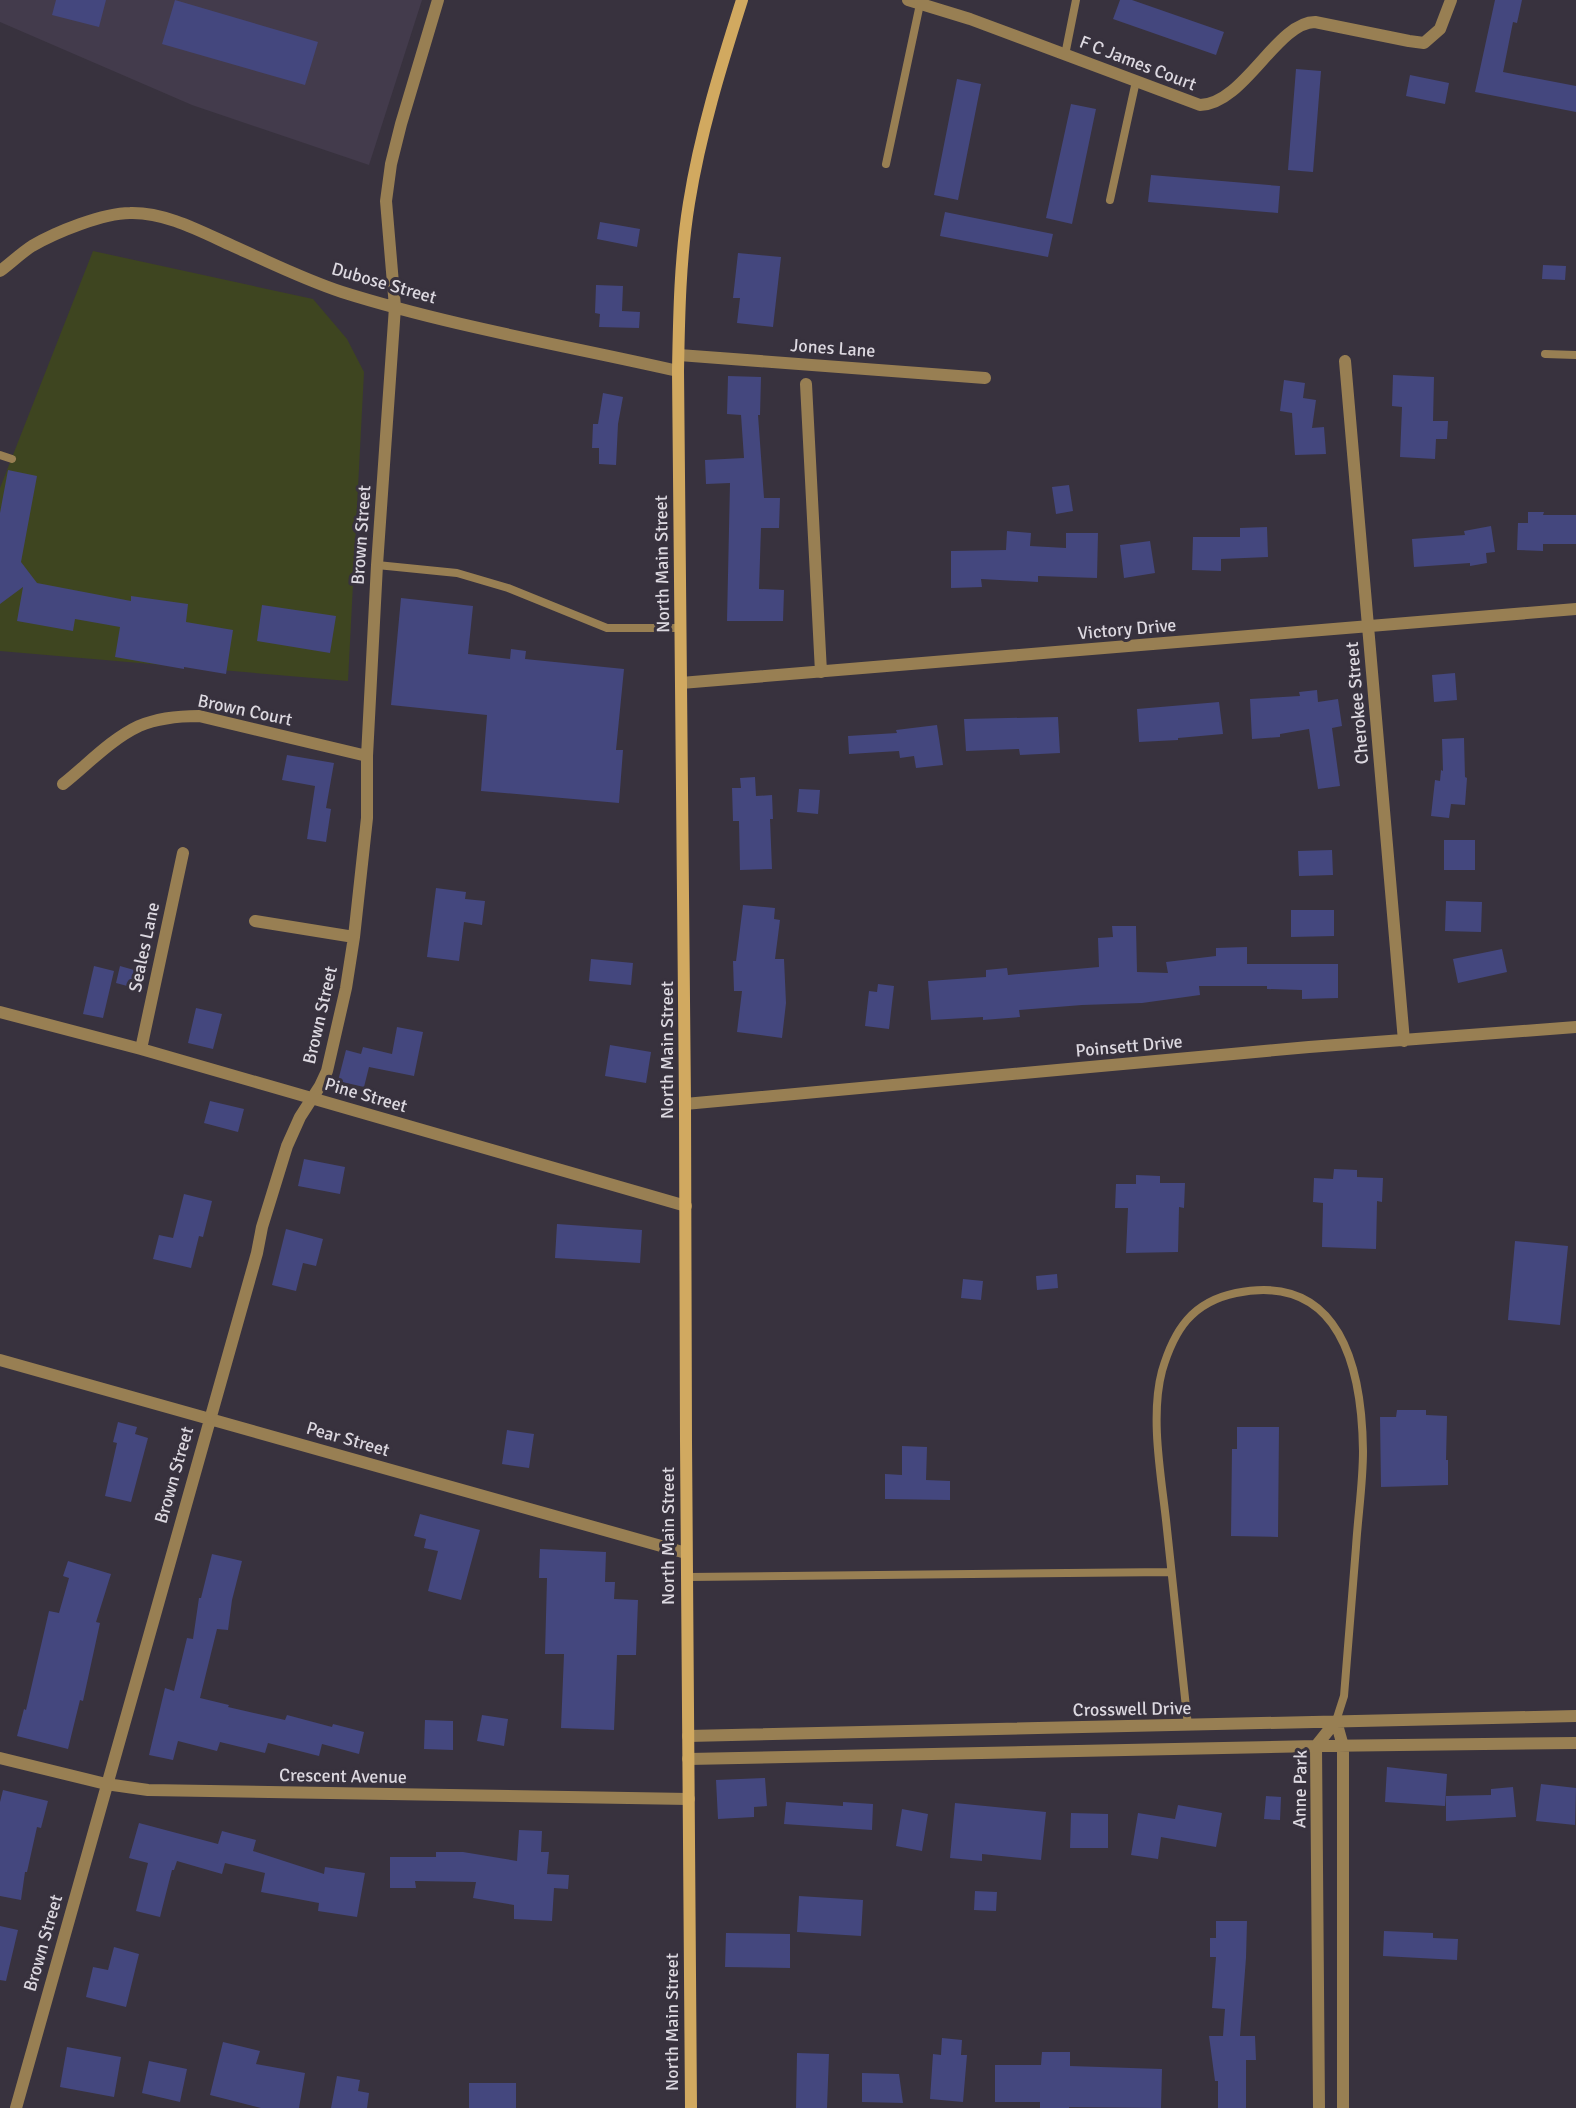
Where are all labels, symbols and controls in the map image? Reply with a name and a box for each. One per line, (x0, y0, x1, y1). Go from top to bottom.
street label: F C James Court (1076, 31, 1200, 95)
street label: Dubose Street (329, 258, 439, 308)
street label: Jones Lane (790, 334, 876, 362)
street label: Brown Street (347, 484, 375, 586)
street label: North Main Street (650, 495, 674, 633)
street label: Victory Drive (1077, 614, 1177, 644)
street label: Cherokee Street (1341, 641, 1373, 765)
street label: Brown Court (196, 689, 294, 731)
street label: Seales Lane (124, 900, 164, 994)
street label: Brown Street (298, 964, 342, 1066)
street label: North Main Street (656, 981, 678, 1119)
street label: Poinsett Drive (1075, 1030, 1183, 1062)
street label: Pine Street (322, 1073, 410, 1117)
street label: Pear Street (304, 1417, 392, 1461)
street label: Brown Street (150, 1424, 198, 1526)
street label: North Main Street (657, 1467, 679, 1605)
street label: Crosswell Drive (1072, 1697, 1192, 1721)
street label: Anne Park (1288, 1750, 1312, 1828)
street label: Crescent Avenue (279, 1764, 407, 1788)
street label: Brown Street (19, 1892, 67, 1994)
street label: North Main Street (661, 1953, 683, 2091)

